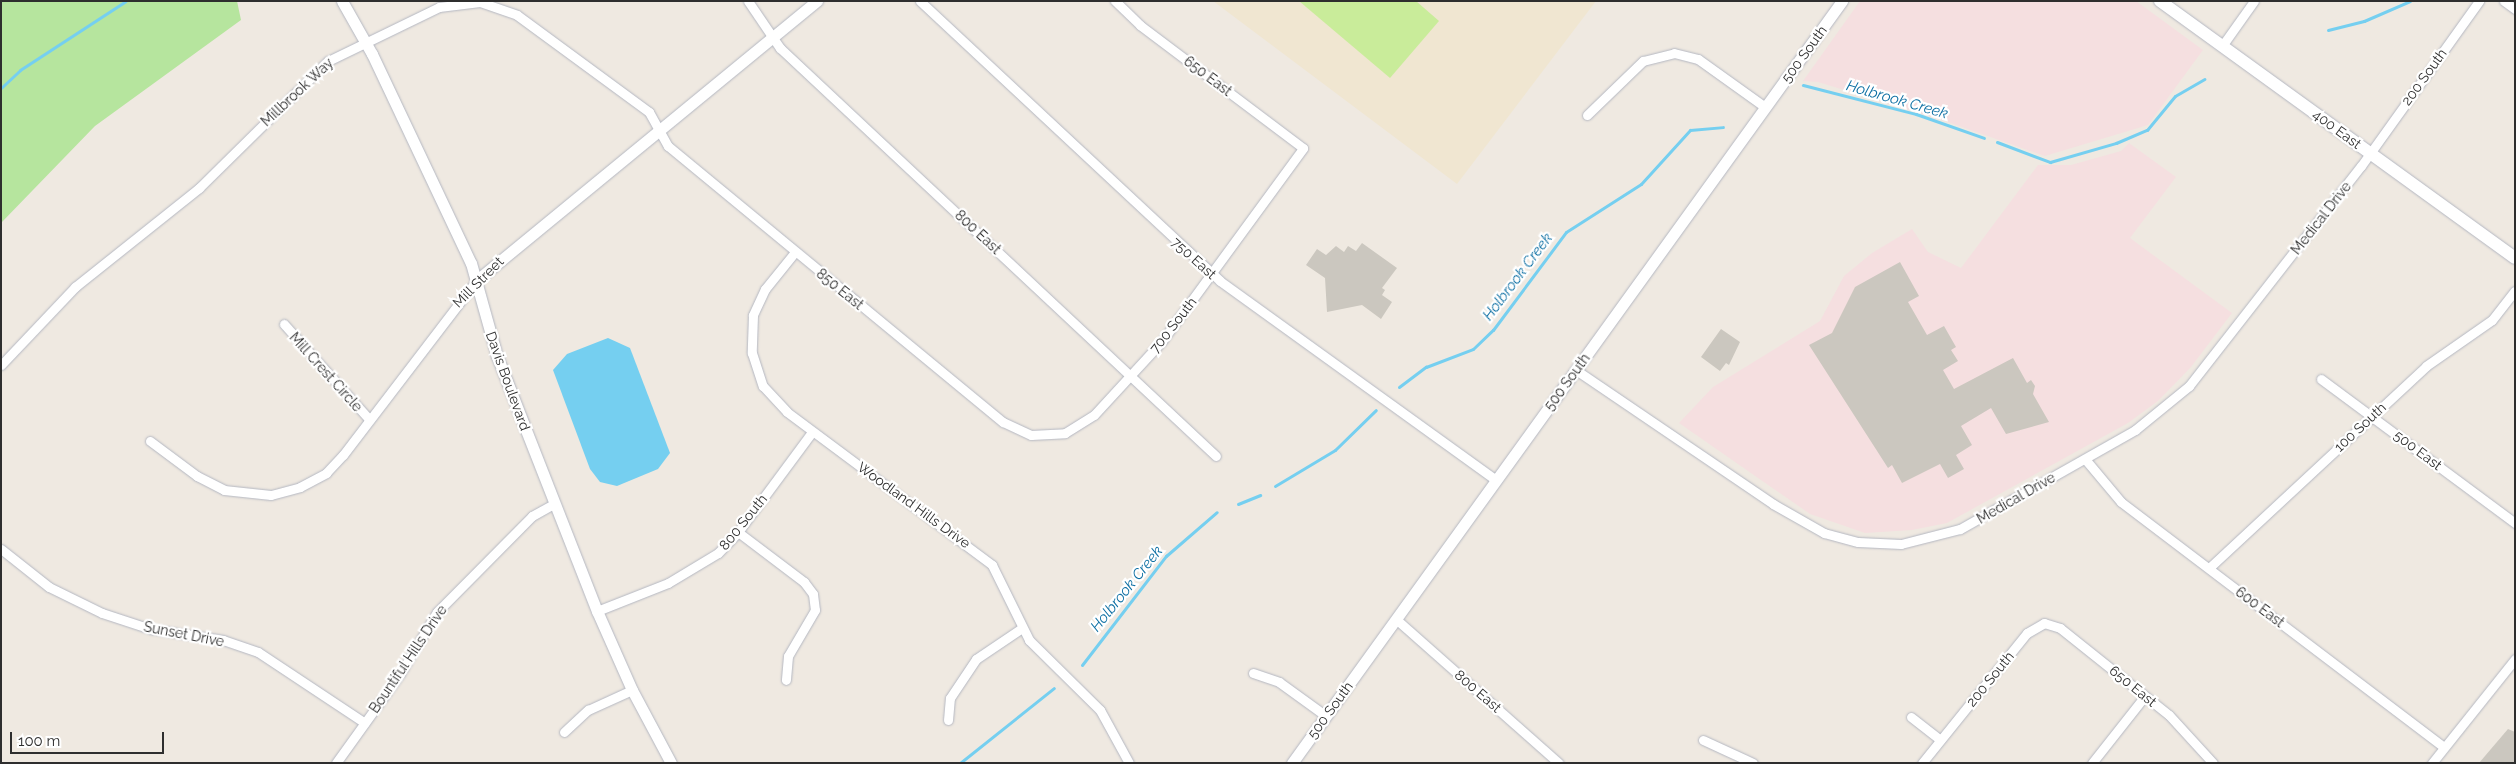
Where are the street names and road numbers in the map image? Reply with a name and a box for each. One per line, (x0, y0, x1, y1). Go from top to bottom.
street label: 500 South (1778, 22, 1830, 86)
street label: 200 South (2398, 45, 2450, 109)
street label: 650 East (1181, 53, 1235, 99)
street label: Millbrook Way (257, 54, 337, 130)
street label: 400 East (2309, 106, 2365, 152)
street label: Medical Drive (2287, 178, 2355, 258)
street label: 800 East (952, 207, 1004, 257)
street label: 750 East (1168, 233, 1220, 283)
street label: Mill Street (449, 253, 507, 311)
street label: 850 East (813, 265, 867, 313)
street label: 700 South (1146, 294, 1200, 356)
street label: Mill Crest Circle (286, 329, 366, 415)
street label: Davis Boulevard (482, 329, 534, 433)
street label: 500 South (1541, 350, 1593, 414)
street label: 100 South (2331, 399, 2389, 455)
street label: 500 East (2391, 426, 2445, 474)
street label: Woodland Hills Drive (854, 458, 974, 552)
street label: Medical Drive (1974, 469, 2058, 527)
street label: 800 South (715, 491, 771, 553)
street label: 600 East (2232, 583, 2288, 631)
street label: Bountiful Hills Drive (366, 602, 450, 716)
street label: Sunset Drive (142, 618, 226, 650)
street label: 200 South (1963, 648, 2017, 710)
street label: 650 East (2106, 662, 2160, 710)
street label: 800 East (1451, 666, 1505, 716)
street label: 500 South (1304, 678, 1356, 742)

